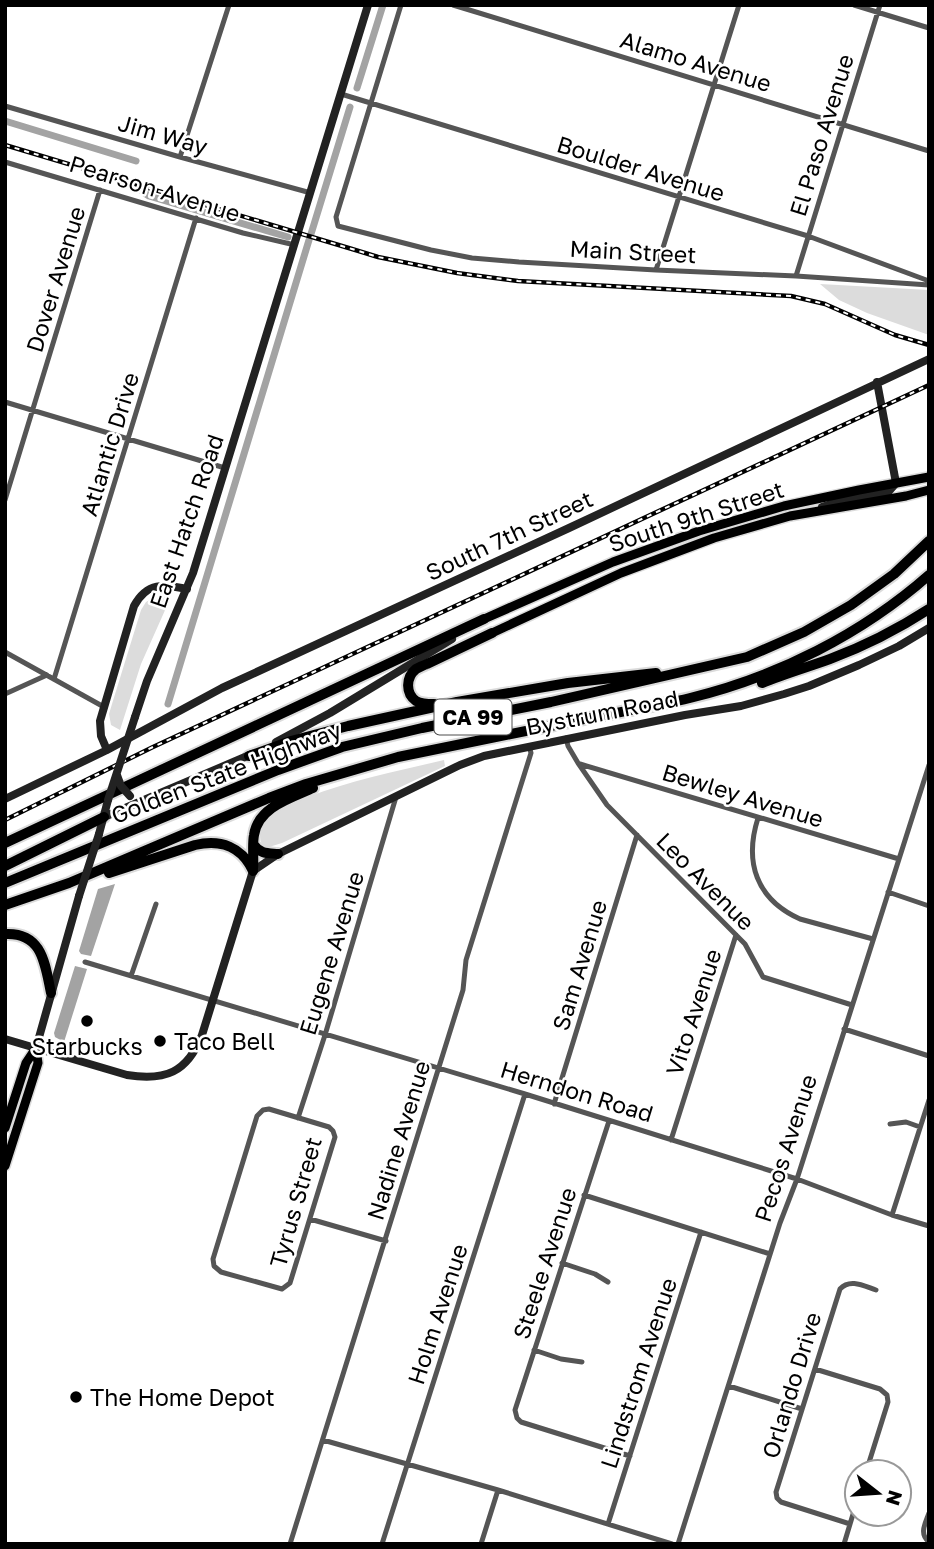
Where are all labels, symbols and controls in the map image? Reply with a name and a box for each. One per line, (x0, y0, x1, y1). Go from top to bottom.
street label: Alamo Avenue (617, 25, 775, 97)
street label: El Paso Avenue (783, 51, 859, 219)
street label: Jim Way (115, 108, 211, 160)
street label: Boulder Avenue (554, 129, 728, 207)
street label: Pearson Avenue (66, 149, 244, 227)
street label: Dover Avenue (20, 203, 90, 355)
street label: Main Street (569, 234, 697, 268)
street label: Atlantic Drive (74, 369, 144, 519)
street label: East Hatch Road (143, 430, 229, 612)
street label: South 9th Street (605, 474, 787, 558)
street label: South 7th Street (421, 484, 597, 586)
street label: Bystrum Road (523, 683, 681, 741)
road number: CA 99 (434, 700, 512, 734)
street label: Golden State Highway (107, 715, 345, 829)
street label: Bewley Avenue (659, 757, 827, 833)
street label: Leo Avenue (651, 826, 761, 936)
street label: Eugene Avenue (293, 868, 369, 1038)
street label: Sam Avenue (546, 896, 612, 1034)
street label: Vito Avenue (659, 945, 727, 1079)
marker: Starbucks (79, 1013, 95, 1029)
place label: Taco Bell (174, 1027, 275, 1055)
place label: Starbucks (31, 1032, 143, 1060)
marker: Taco Bell (152, 1033, 168, 1049)
street label: Herndon Road (497, 1054, 657, 1128)
street label: Nadine Avenue (360, 1057, 436, 1223)
street label: Pecos Avenue (748, 1071, 822, 1225)
street label: Tyrus Street (263, 1134, 327, 1270)
street label: Steele Avenue (506, 1184, 582, 1342)
street label: Holm Avenue (401, 1240, 473, 1388)
street label: Lindstrom Avenue (594, 1274, 682, 1472)
street label: Orlando Drive (756, 1309, 826, 1461)
place label: The Home Depot (90, 1383, 275, 1411)
marker: The Home Depot (68, 1389, 84, 1405)
north arrow (843, 1458, 913, 1528)
text: N (882, 1488, 908, 1508)

